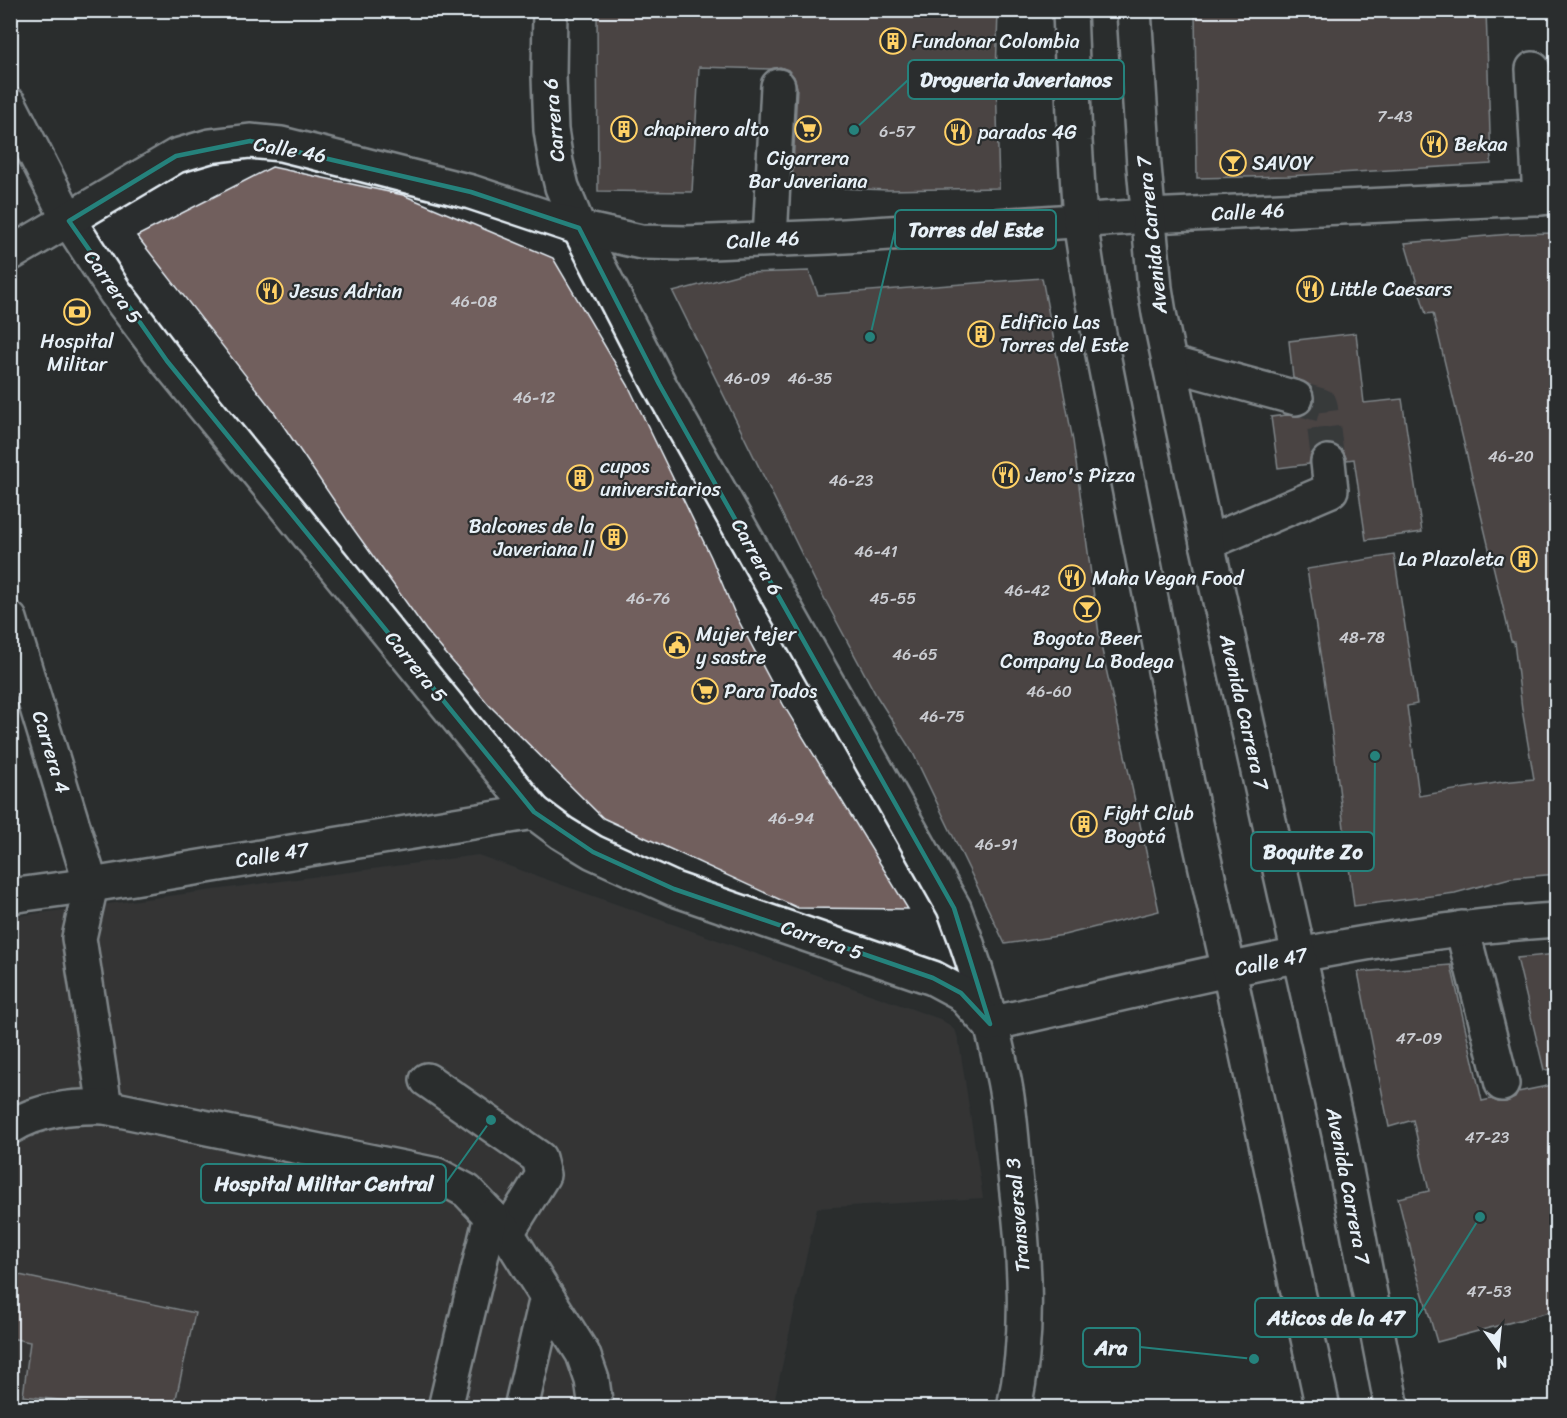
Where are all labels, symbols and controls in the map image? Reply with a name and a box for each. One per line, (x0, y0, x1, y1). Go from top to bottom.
place label: Fundonar Colombia (912, 24, 1080, 59)
building icon: Fundonar Colombia (878, 26, 908, 56)
callout: Drogueria Javerianos (908, 60, 1124, 99)
text: Drogueria Javerianos (920, 61, 1113, 99)
street label: Carrera 6 (533, 77, 575, 163)
house number: 7-43 (1377, 102, 1413, 131)
place label: chapinero alto (644, 112, 769, 147)
building icon: chapinero alto (609, 114, 639, 144)
supermarket icon: Cigarrera Bar Javeriana (793, 114, 823, 144)
place label: parados 4G (977, 115, 1077, 150)
house number: 6-57 (879, 117, 916, 146)
restaurant icon: parados 4G (943, 117, 973, 147)
street label: Calle 46 (251, 126, 329, 174)
place label: Bekaa (1454, 127, 1508, 162)
restaurant icon: Bekaa (1419, 129, 1449, 159)
place label: Cigarrera Bar Javeriana (749, 141, 868, 199)
place label: SAVOY (1252, 146, 1315, 181)
bar icon: SAVOY (1218, 148, 1248, 178)
street label: Avenida Carrera 7 (1126, 153, 1178, 317)
street label: Calle 46 (1211, 193, 1285, 231)
callout: Torres del Este (895, 210, 1056, 249)
text: Torres del Este (908, 211, 1044, 249)
street label: Calle 46 (726, 221, 800, 259)
street label: Carrera 5 (74, 242, 152, 332)
place label: Little Caesars (1330, 272, 1453, 307)
place label: Jesus Adrian (289, 274, 402, 309)
restaurant icon: Little Caesars (1295, 274, 1325, 304)
restaurant icon: Jesus Adrian (255, 276, 285, 306)
house number: 46-08 (451, 287, 497, 316)
bank icon: Hospital Militar (62, 297, 92, 327)
place label: Edificio Las Torres del Este (1000, 305, 1129, 363)
building icon: Edificio Las Torres del Este (966, 319, 996, 349)
place label: Hospital Militar (40, 324, 115, 382)
house number: 46-09 (724, 364, 770, 393)
house number: 46-35 (787, 364, 833, 393)
house number: 46-12 (513, 383, 555, 412)
house number: 46-20 (1488, 442, 1534, 471)
place label: cupos universitarios (600, 449, 722, 507)
place label: Jeno's Pizza (1025, 458, 1135, 493)
restaurant icon: Jeno's Pizza (991, 460, 1021, 490)
building icon: cupos universitarios (565, 463, 595, 493)
house number: 46-23 (829, 466, 873, 495)
place label: Balcones de la Javeriana ll (469, 509, 595, 567)
street label: Carrera 6 (721, 512, 793, 602)
building icon: Balcones de la Javeriana ll (599, 522, 629, 552)
house number: 46-41 (854, 537, 898, 566)
place label: La Plazoleta (1398, 542, 1505, 577)
building icon: La Plazoleta (1509, 544, 1539, 574)
place label: Maha Vegan Food (1092, 561, 1245, 596)
restaurant icon: Maha Vegan Food (1057, 563, 1087, 593)
house number: 46-42 (1004, 576, 1050, 605)
house number: 46-76 (626, 584, 670, 613)
house number: 45-55 (870, 584, 917, 613)
bar icon: Bogota Beer Company La Bodega (1072, 594, 1102, 624)
place label: Mujer tejer y sastre (696, 617, 798, 675)
place label: Bogota Beer Company La Bodega (1000, 621, 1174, 679)
street label: Carrera 5 (376, 623, 456, 711)
house number: 48-78 (1339, 623, 1385, 652)
public building icon: Mujer tejer y sastre (662, 630, 692, 660)
street label: Avenida Carrera 7 (1209, 630, 1279, 795)
house number: 46-65 (892, 640, 938, 669)
place label: Para Todos (724, 674, 818, 709)
supermarket icon: Para Todos (690, 676, 720, 706)
house number: 46-60 (1026, 677, 1072, 706)
house number: 46-75 (919, 702, 965, 731)
street label: Carrera 4 (22, 706, 80, 798)
place label: Fight Club Bogotá (1104, 796, 1194, 854)
house number: 46-94 (768, 804, 814, 833)
building icon: Fight Club Bogotá (1069, 809, 1099, 839)
house number: 46-91 (974, 830, 1018, 859)
street label: Calle 47 (233, 832, 313, 878)
callout: Boquite Zo (1251, 832, 1374, 871)
text: Boquite Zo (1263, 833, 1363, 871)
street label: Carrera 5 (776, 910, 868, 970)
street label: Calle 47 (1231, 937, 1312, 987)
house number: 47-09 (1396, 1024, 1442, 1053)
street label: Avenida Carrera 7 (1315, 1104, 1381, 1269)
house number: 47-23 (1465, 1123, 1510, 1152)
street label: Transversal 3 (996, 1156, 1040, 1274)
callout: Hospital Militar Central (201, 1164, 446, 1203)
text: Hospital Militar Central (213, 1165, 435, 1203)
house number: 47-53 (1466, 1277, 1512, 1306)
callout: Aticos de la 47 (1255, 1298, 1417, 1337)
text: Aticos de la 47 (1266, 1299, 1407, 1337)
north arrow (1468, 1319, 1528, 1379)
callout: Ara (1083, 1328, 1140, 1367)
text: Ara (1094, 1329, 1128, 1367)
text: N (1492, 1347, 1512, 1379)

